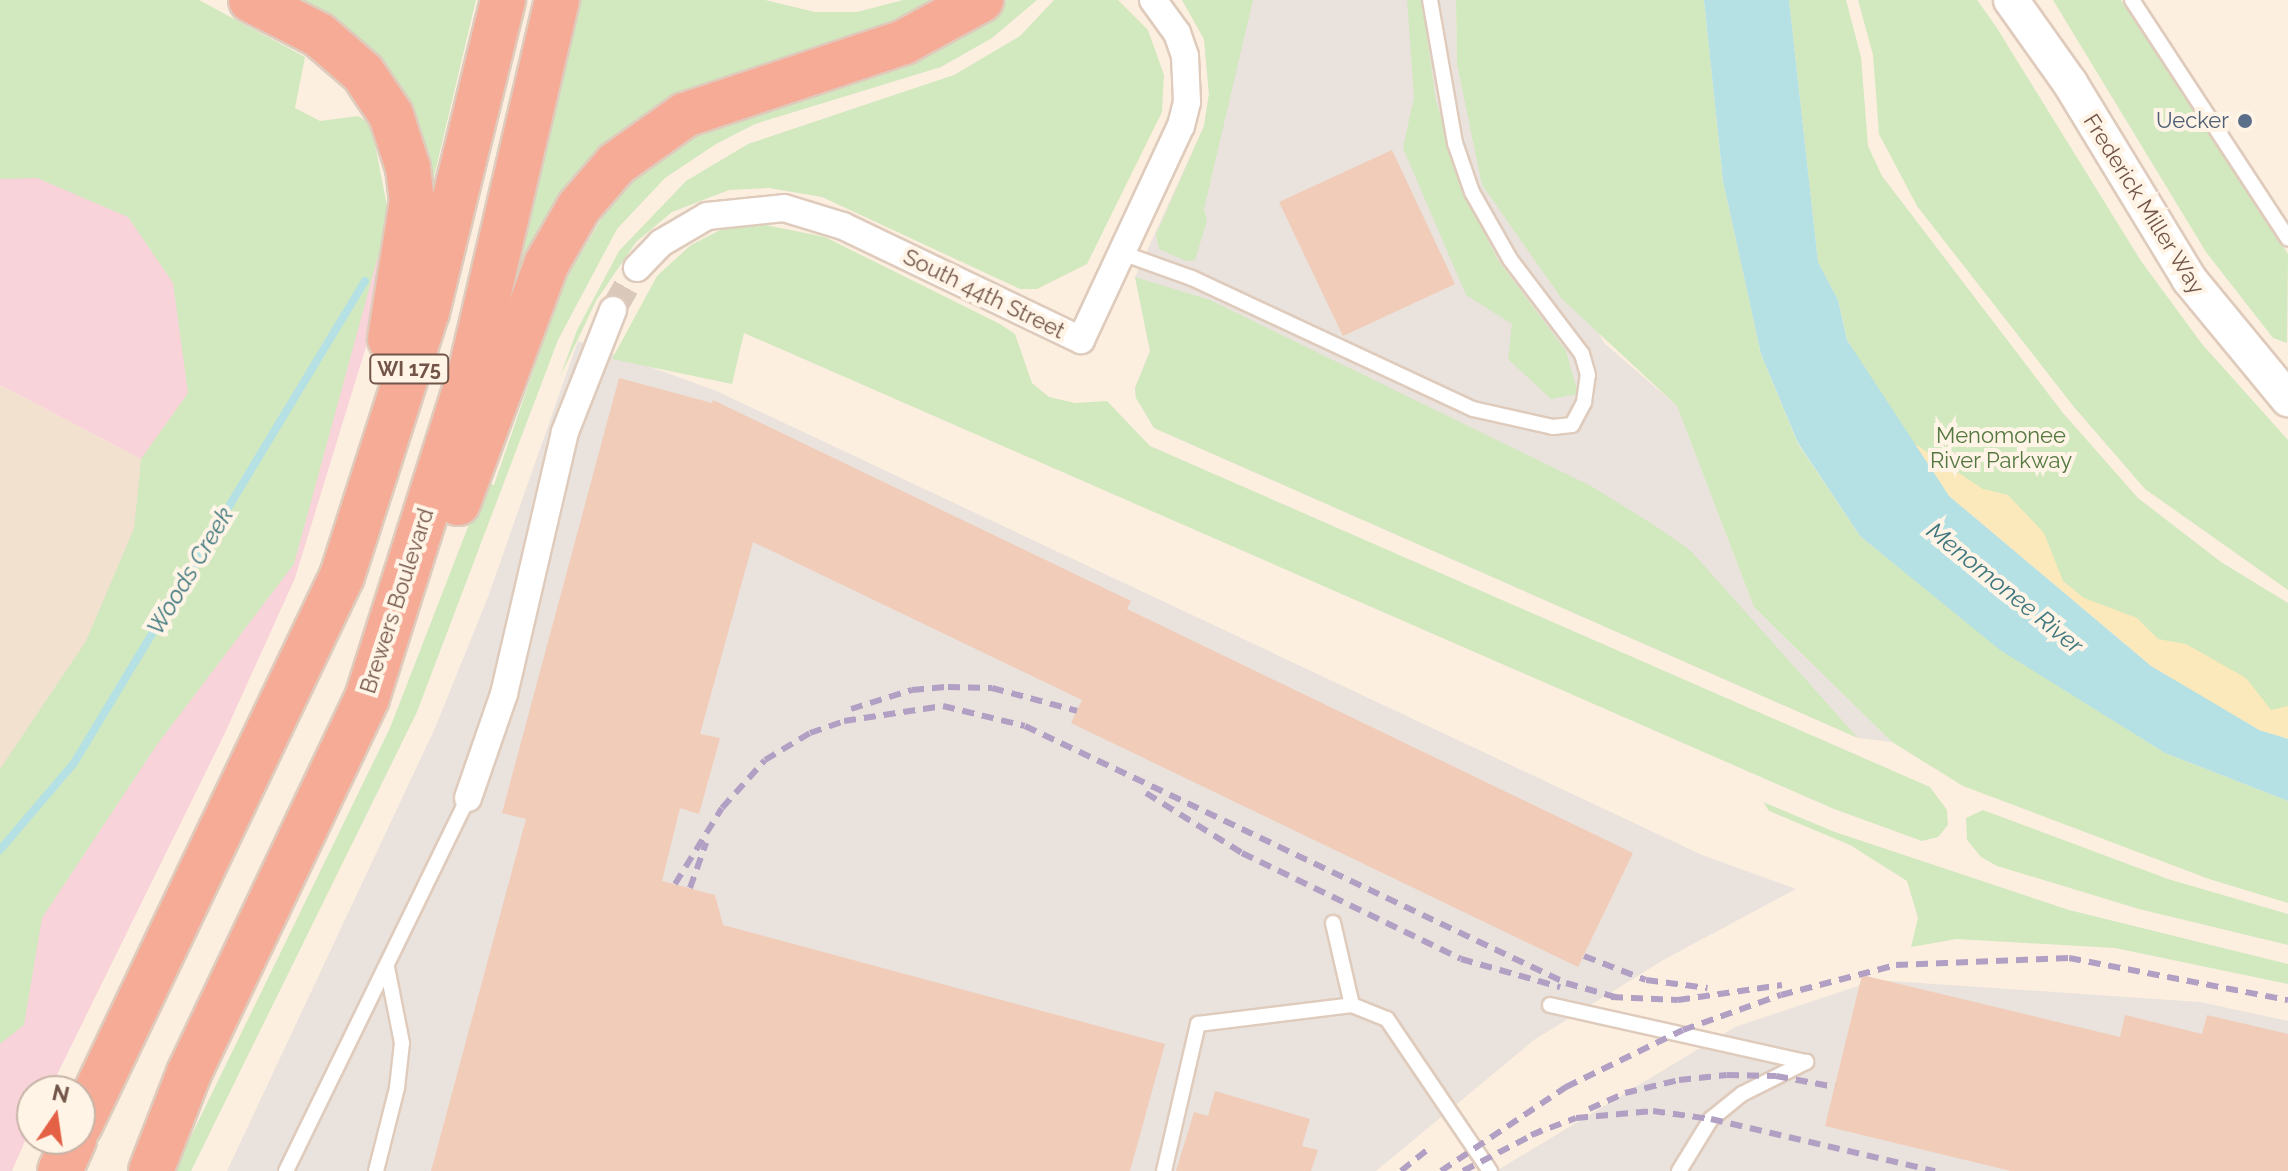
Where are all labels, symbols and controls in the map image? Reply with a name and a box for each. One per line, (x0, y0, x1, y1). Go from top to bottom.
place label: Uecker (2156, 108, 2229, 134)
street label: Frederick Miller Way (2078, 109, 2210, 299)
marker: Uecker (2236, 112, 2254, 130)
street label: South 44th Street (899, 244, 1069, 344)
road number: WI 175 (369, 353, 449, 385)
park label: Menomonee River Parkway (1930, 422, 2072, 474)
water label: Woods Creek (141, 502, 239, 640)
street label: Brewers Boulevard (355, 505, 439, 697)
water label: Menomonee River (1921, 516, 2089, 660)
north arrow (16, 1075, 96, 1155)
text: N (50, 1079, 72, 1108)

